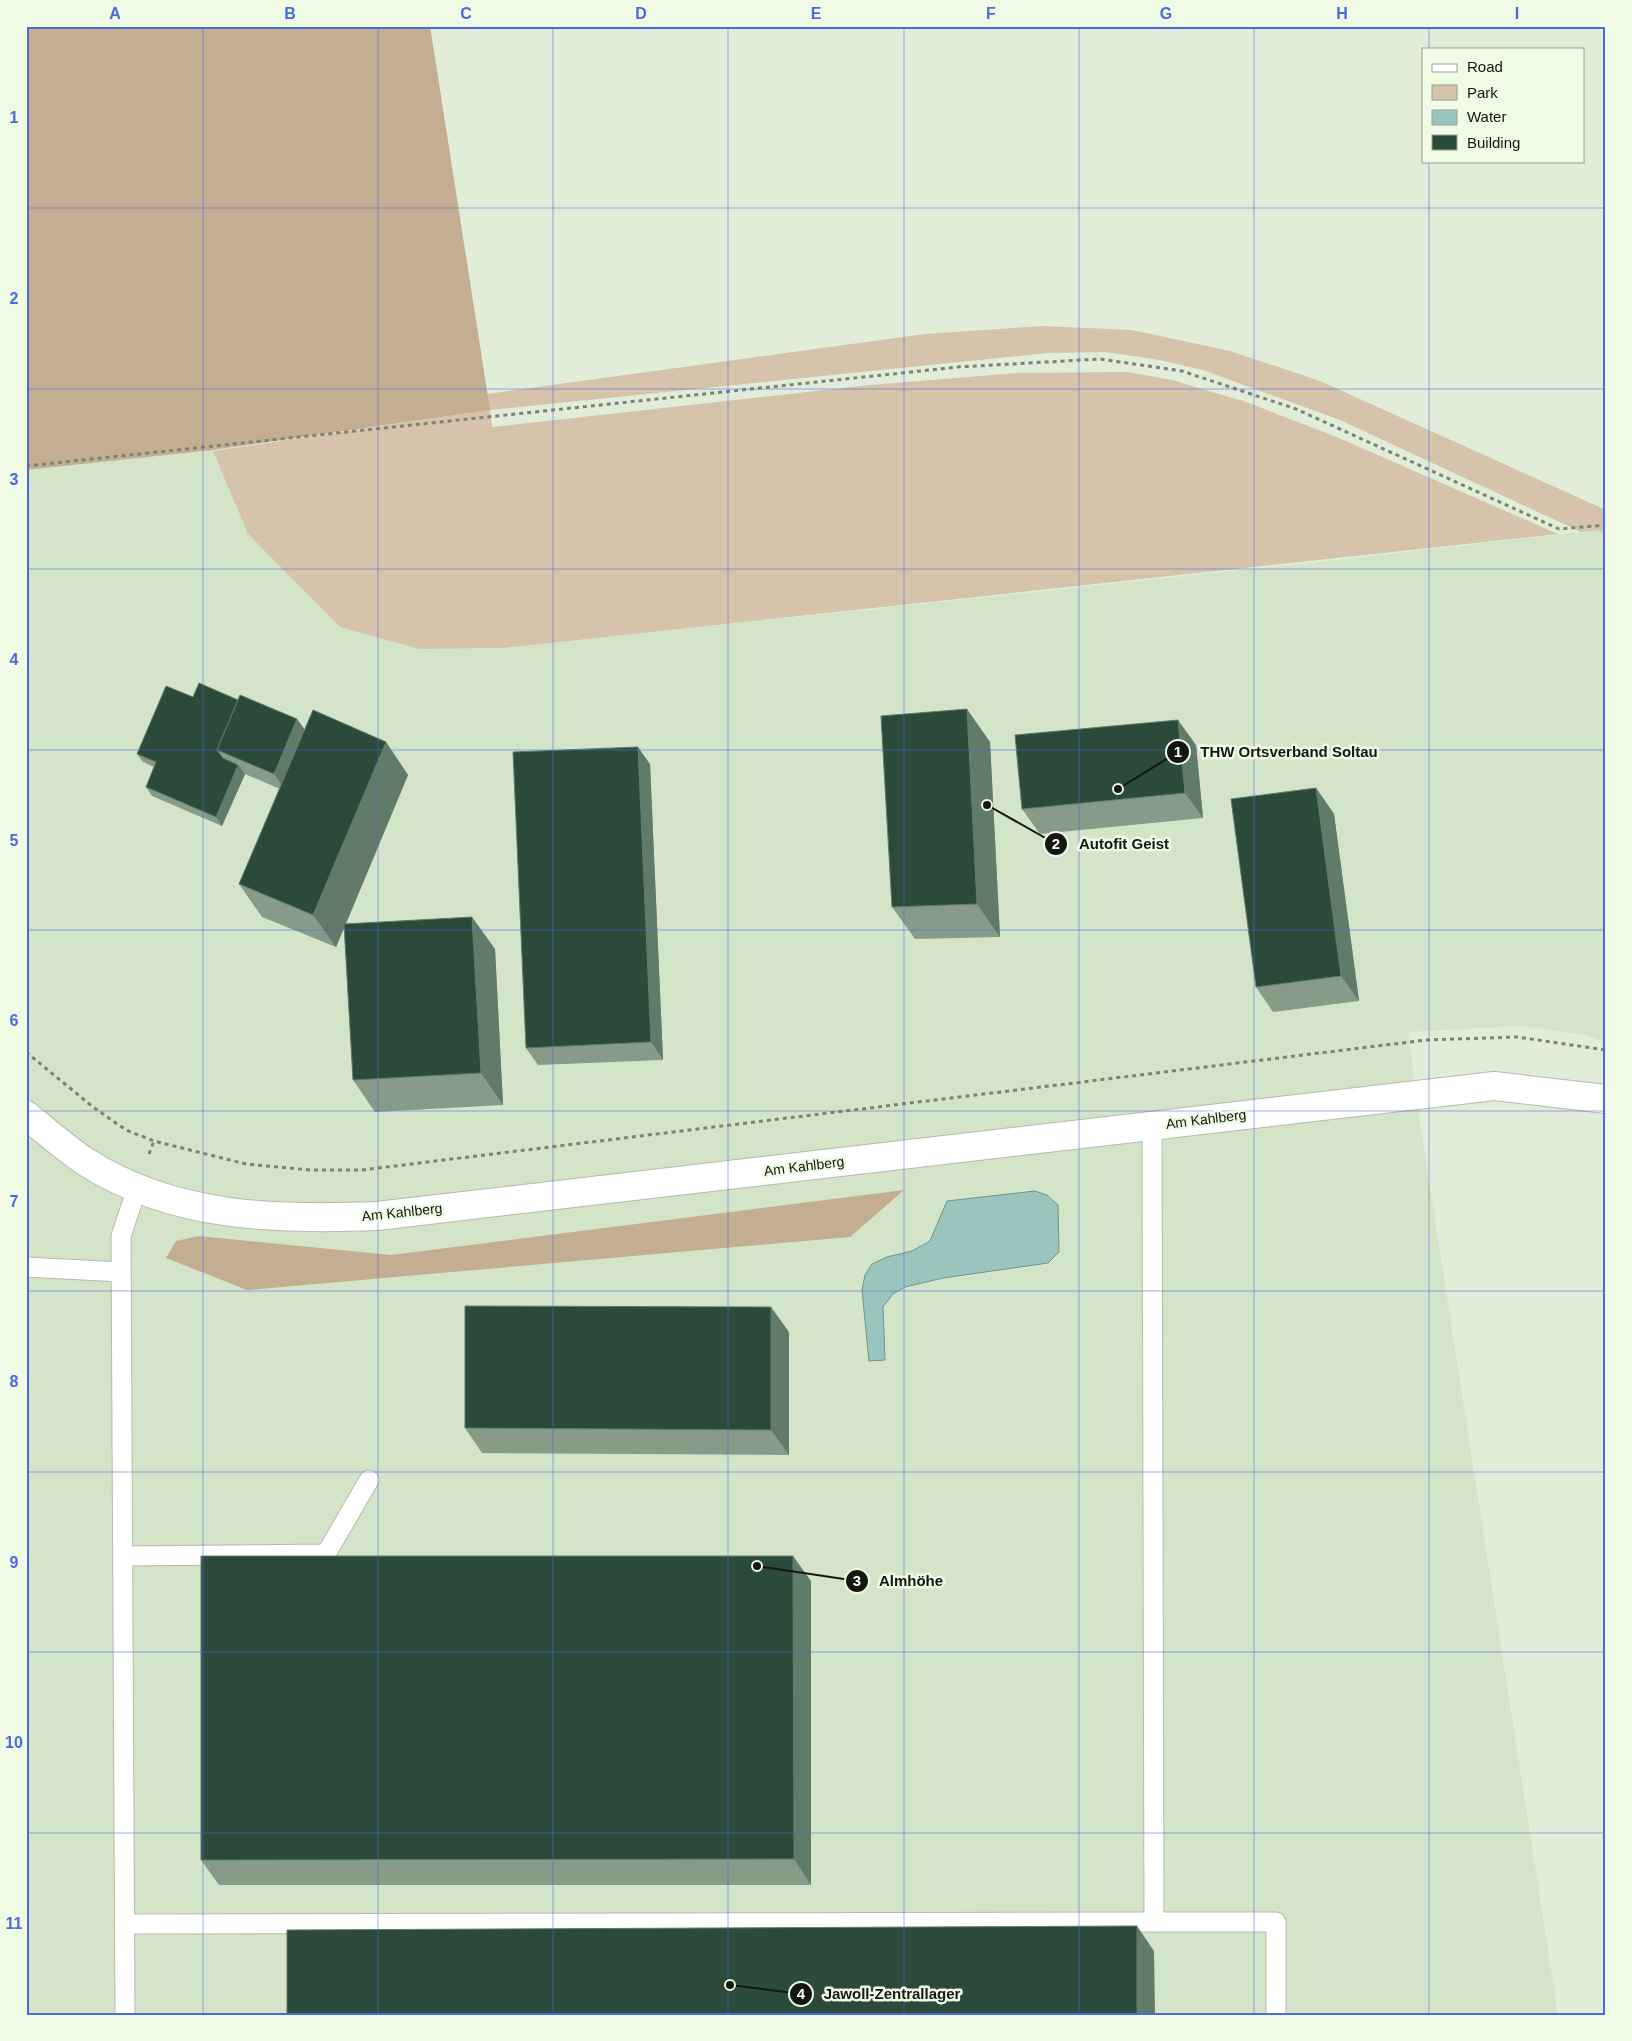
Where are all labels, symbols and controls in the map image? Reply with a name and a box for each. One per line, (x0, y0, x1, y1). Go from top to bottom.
text: A (109, 5, 121, 22)
text: B (284, 5, 296, 22)
text: C (460, 5, 472, 22)
text: D (635, 5, 647, 22)
text: E (811, 5, 822, 22)
text: F (986, 5, 996, 22)
text: G (1160, 5, 1172, 22)
text: H (1336, 5, 1348, 22)
text: I (1515, 5, 1519, 22)
legend (1422, 48, 1584, 162)
text: Road (1467, 58, 1503, 75)
text: Park (1467, 84, 1498, 101)
text: Water (1467, 108, 1506, 125)
text: 1 (10, 109, 19, 126)
text: Building (1467, 134, 1520, 151)
text: 2 (10, 290, 19, 307)
text: 3 (10, 471, 19, 488)
text: 4 (10, 651, 19, 668)
callout: THW Ortsverband Soltau (1166, 737, 1388, 767)
text: 1 (1174, 743, 1182, 760)
text: THW Ortsverband Soltau (1200, 743, 1378, 760)
callout: Autofit Geist (1044, 829, 1179, 859)
text: 5 (10, 832, 19, 849)
text: 2 (1052, 835, 1060, 852)
text: Autofit Geist (1079, 835, 1169, 852)
text: 6 (10, 1012, 19, 1029)
street label: Am Kahlberg (1165, 1106, 1247, 1132)
street label: Am Kahlberg (763, 1153, 845, 1179)
text: 7 (10, 1193, 19, 1210)
street label: Am Kahlberg (361, 1200, 443, 1224)
text: 8 (10, 1373, 19, 1390)
text: 9 (10, 1554, 19, 1571)
callout: Almhöhe (844, 1566, 954, 1596)
text: 3 (853, 1572, 861, 1589)
text: Almhöhe (879, 1572, 943, 1589)
text: 10 (5, 1734, 23, 1751)
text: 11 (6, 1915, 23, 1932)
callout: Jawoll-Zentrallager (788, 1979, 970, 2009)
text: 4 (797, 1985, 806, 2002)
text: Jawoll-Zentrallager (824, 1985, 961, 2002)

